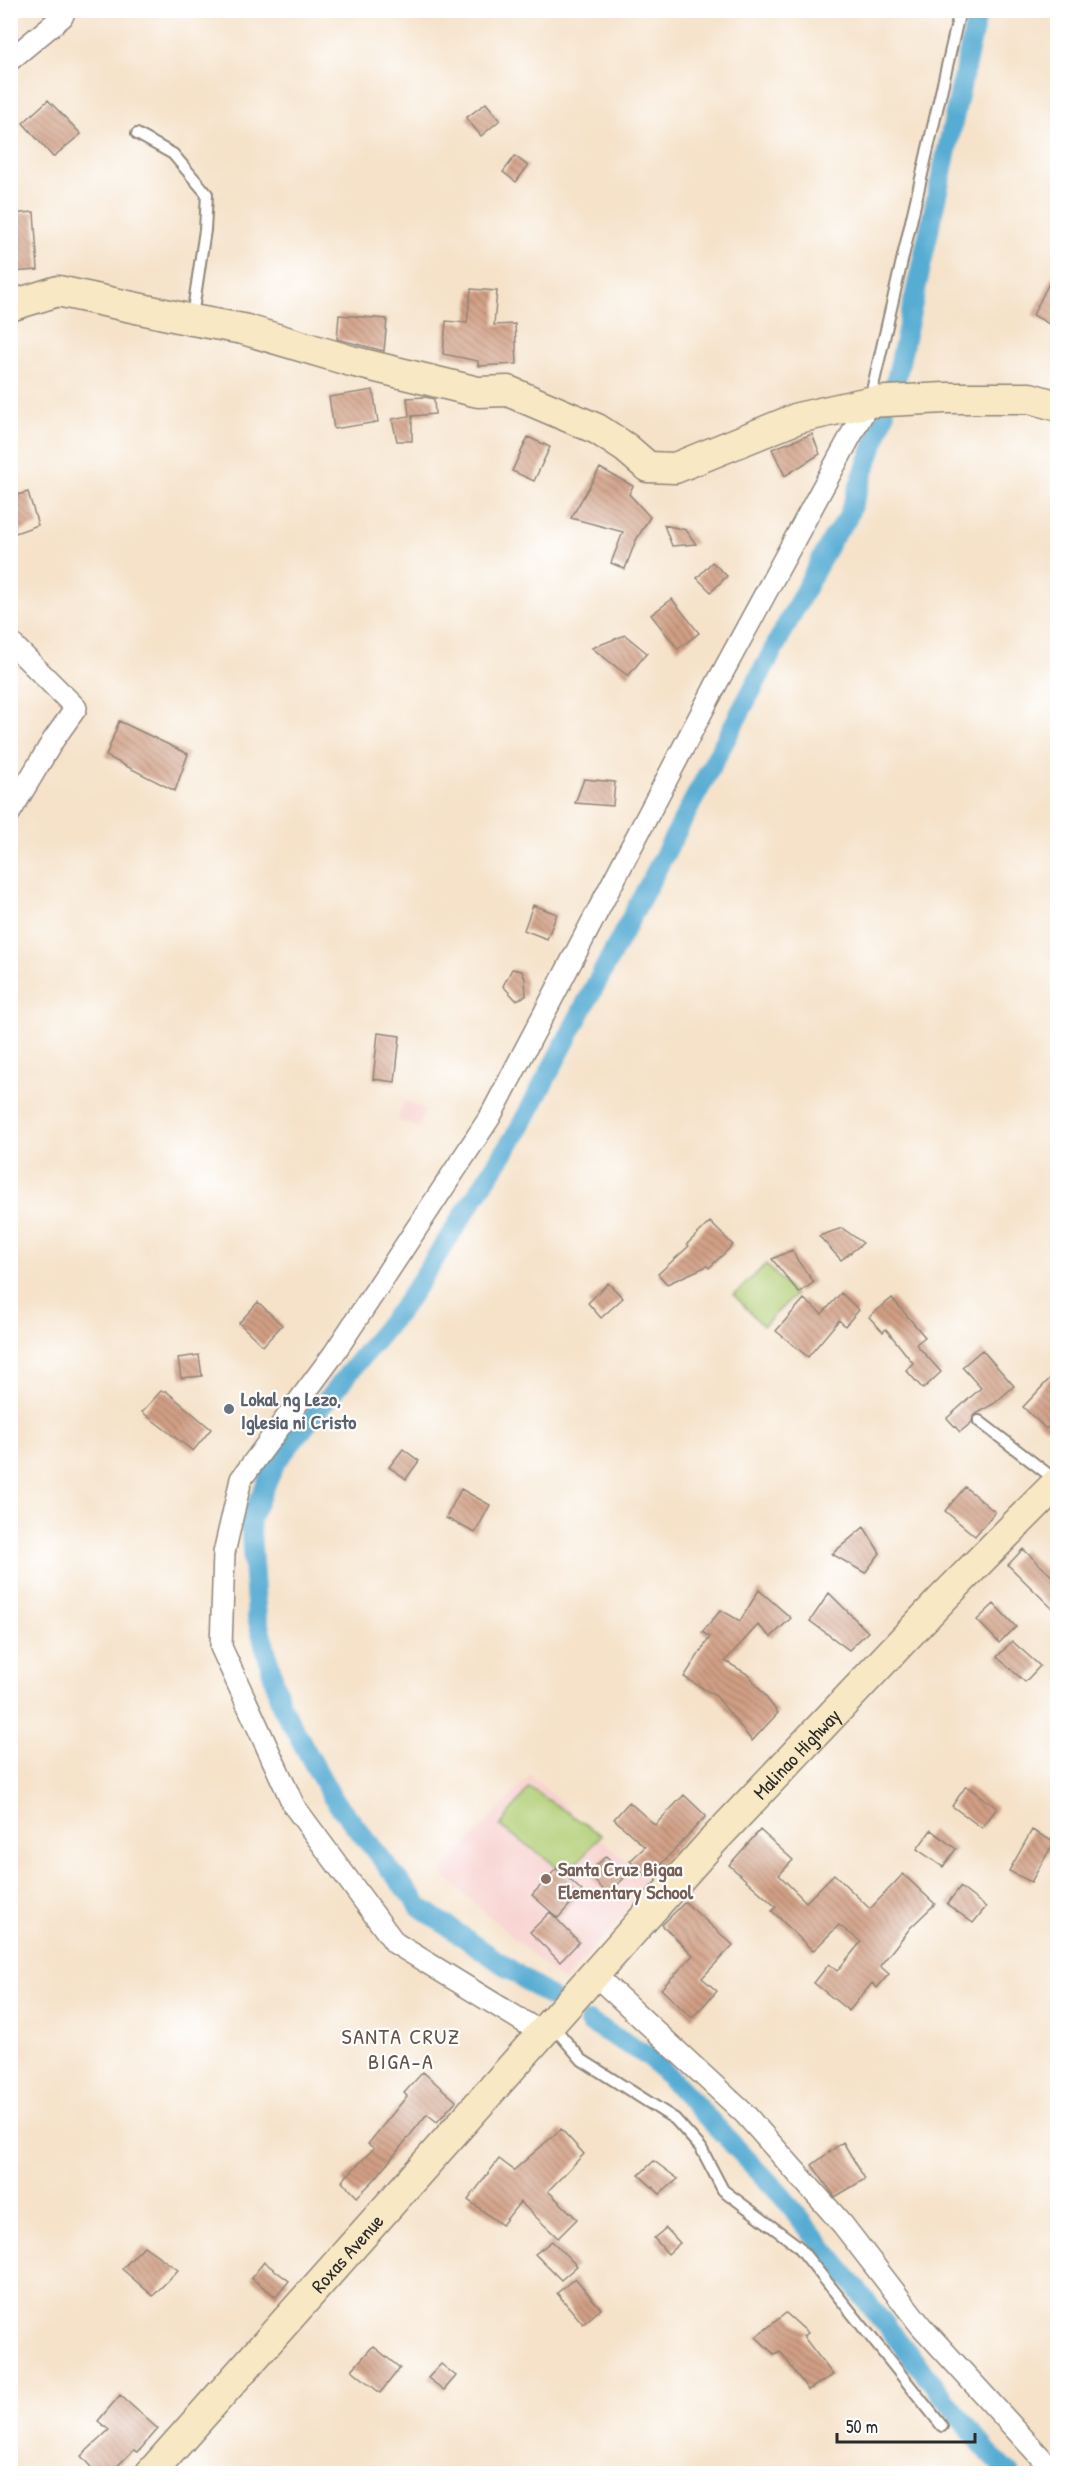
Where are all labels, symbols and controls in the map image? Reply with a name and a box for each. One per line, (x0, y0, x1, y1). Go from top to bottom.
place label: Lokal ng Lezo, Iglesia ni Cristo (241, 1385, 356, 1436)
marker: Lokal ng Lezo, Iglesia ni Cristo (222, 1402, 236, 1416)
street label: Malinao Highway (746, 1702, 846, 1805)
place label: Santa Cruz Bigaa Elementary School (558, 1855, 694, 1906)
marker: Santa Cruz Bigaa Elementary School (539, 1872, 553, 1886)
district label: SANTA CRUZ BIGA-A (342, 2021, 460, 2076)
street label: Roxas Avenue (304, 2208, 389, 2298)
scale bar (837, 2406, 975, 2444)
text: 50 m (846, 2414, 878, 2439)

